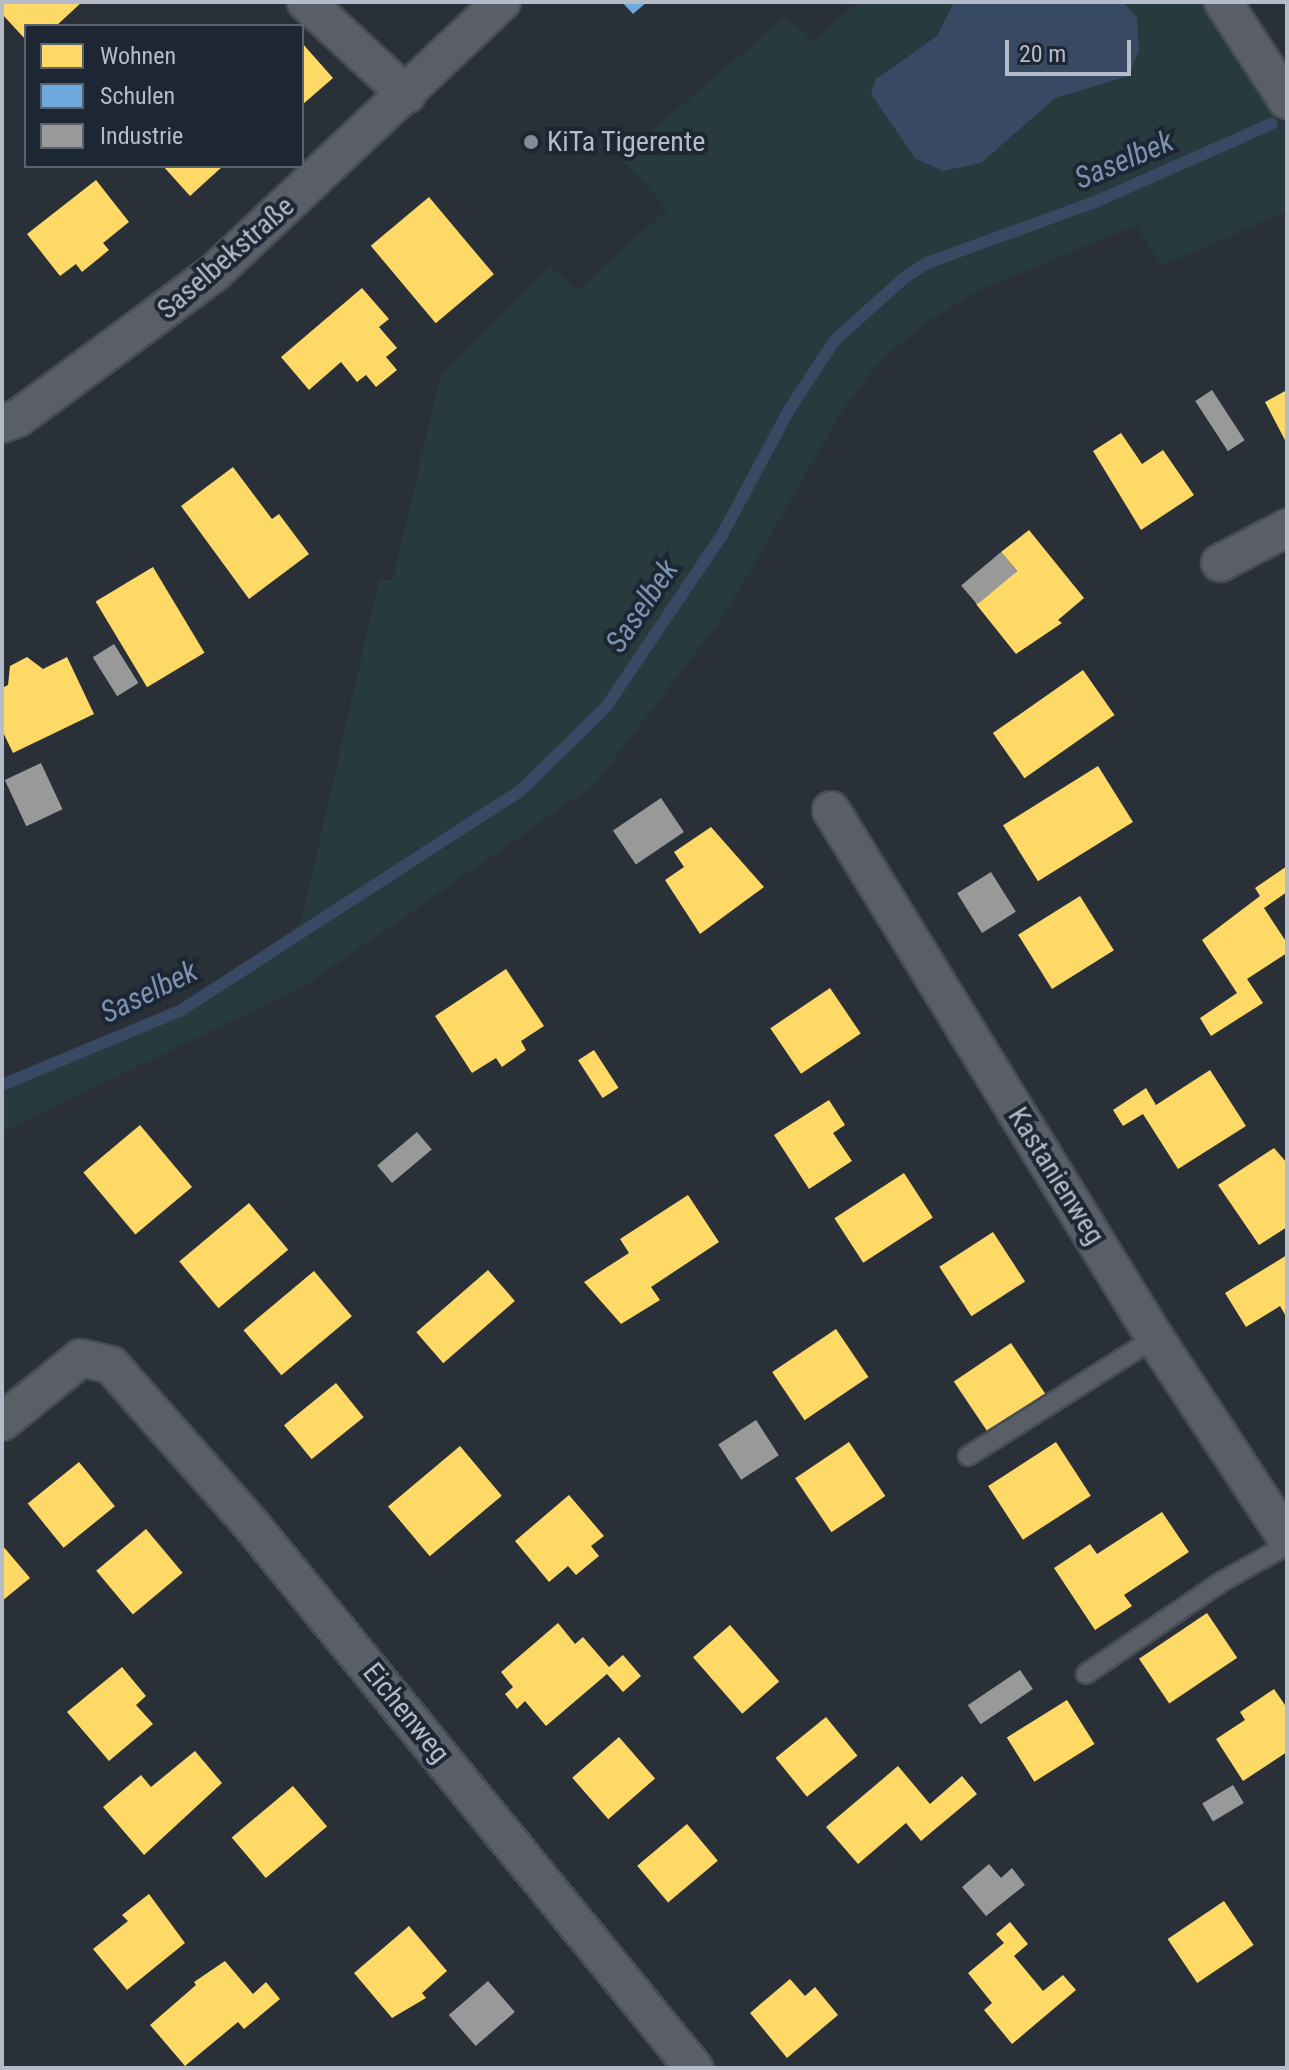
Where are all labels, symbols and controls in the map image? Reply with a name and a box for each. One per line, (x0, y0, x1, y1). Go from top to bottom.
legend (24, 24, 304, 168)
scale bar (1009, 24, 1135, 74)
text: 20 m (1019, 40, 1066, 68)
text: Wohnen (100, 42, 176, 70)
text: Schulen (100, 82, 175, 110)
text: Industrie (100, 122, 183, 150)
water label: Saselbek (1069, 123, 1179, 197)
place label: KiTa Tigerente (547, 125, 706, 159)
marker: KiTa Tigerente (522, 133, 540, 151)
street label: Saselbekstraße (151, 190, 301, 326)
water label: Saselbek (598, 553, 686, 659)
water label: Saselbek (94, 953, 204, 1031)
street label: Kastanienweg (1001, 1101, 1111, 1251)
street label: Eichenweg (356, 1656, 456, 1770)

